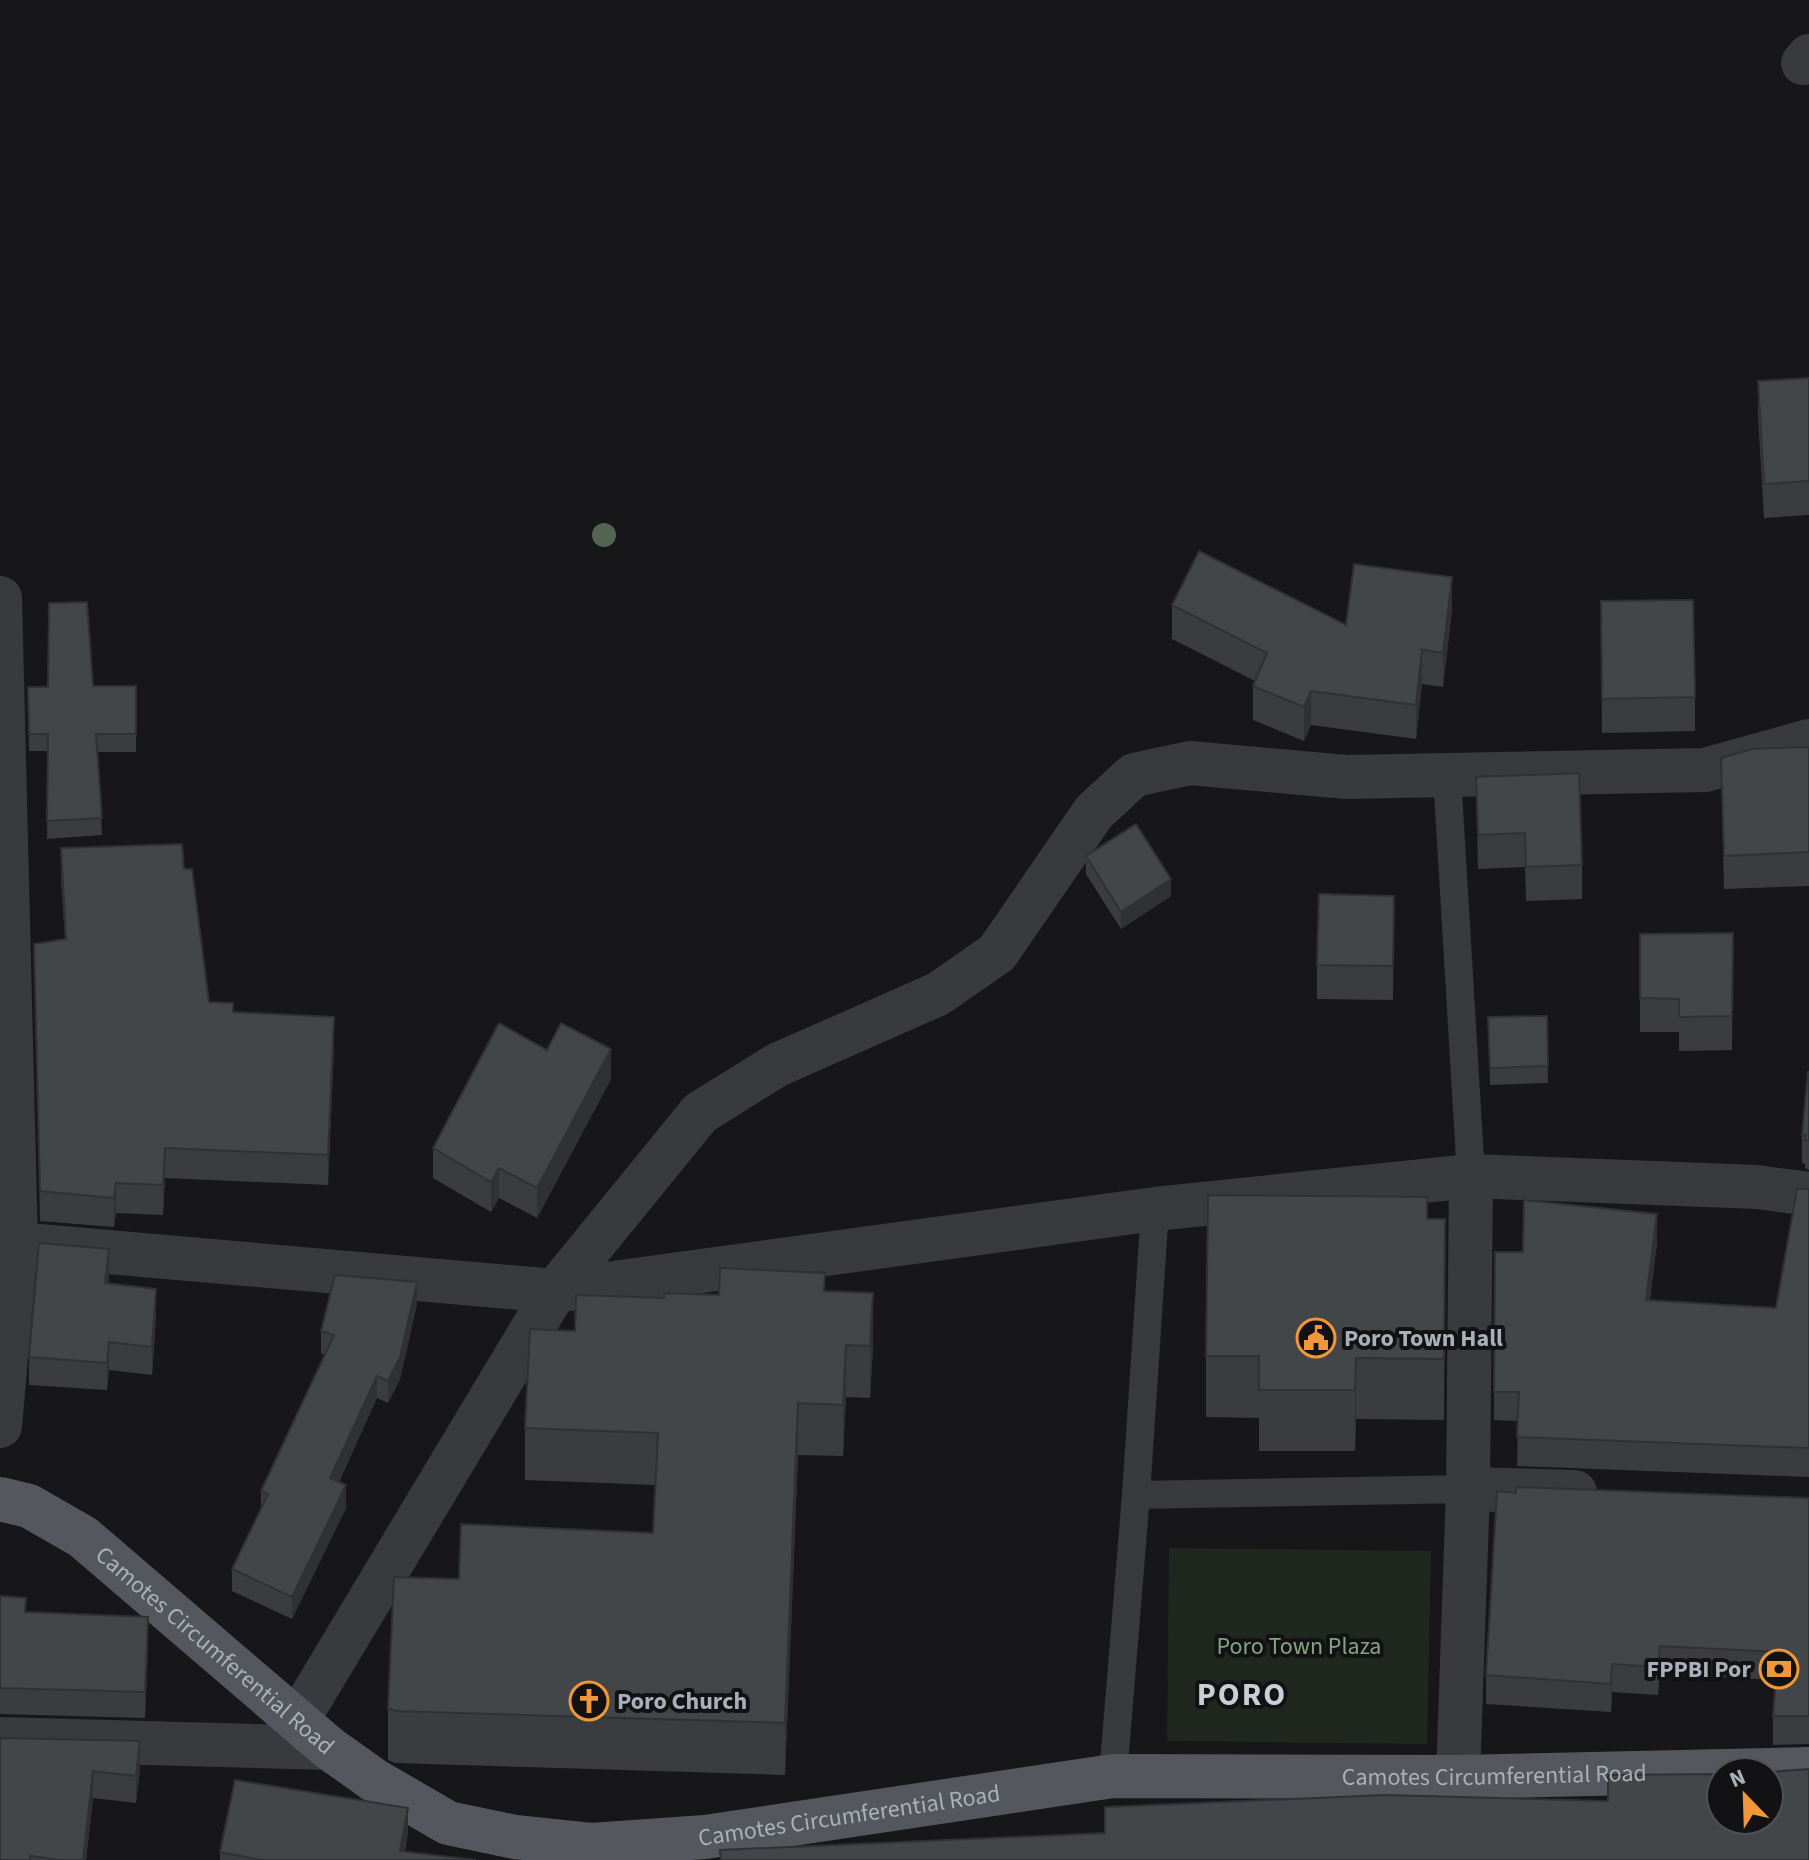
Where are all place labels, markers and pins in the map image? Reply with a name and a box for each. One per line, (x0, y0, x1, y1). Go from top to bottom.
public building icon: Poro Town Hall (1295, 1317, 1337, 1359)
place label: Poro Town Hall (1344, 1321, 1503, 1356)
bank icon: FPPBI Por (1758, 1648, 1800, 1690)
place label: FPPBI Por (1647, 1652, 1751, 1687)
church icon: Poro Church (568, 1680, 610, 1722)
place label: Poro Church (617, 1684, 747, 1719)

